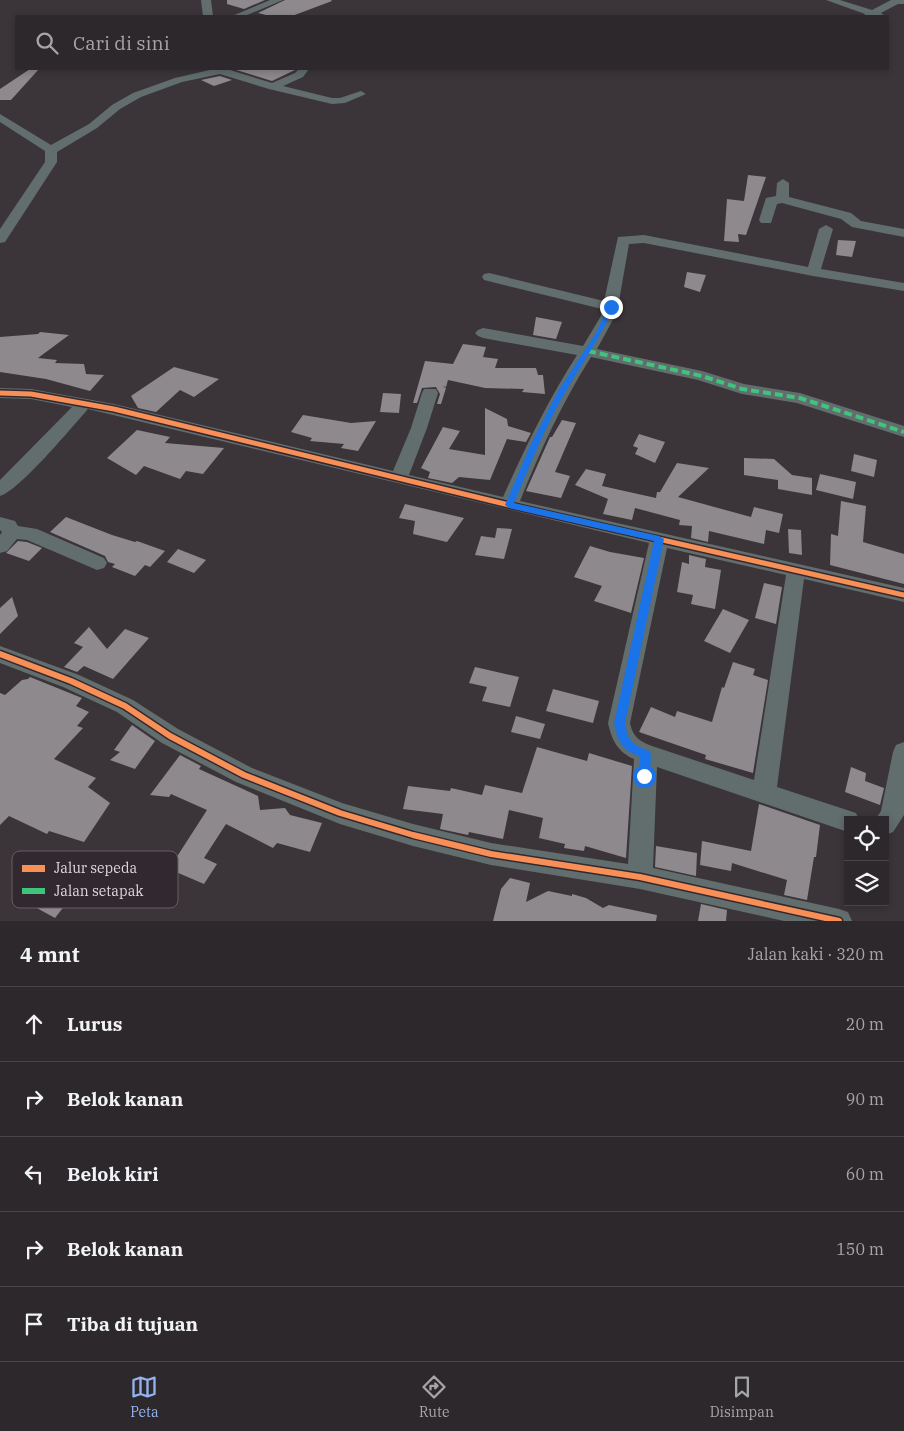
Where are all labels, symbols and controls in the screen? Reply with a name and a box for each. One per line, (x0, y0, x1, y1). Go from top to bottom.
search box (15, 15, 889, 70)
icon: search (33, 29, 61, 57)
text: Cari di sini (73, 31, 170, 55)
route end (600, 296, 623, 319)
route start (633, 765, 656, 788)
map controls (844, 816, 889, 906)
button: locate (844, 816, 889, 861)
legend (12, 851, 178, 908)
text: Jalur sepeda (54, 859, 138, 877)
button: layers (844, 861, 889, 906)
text: Jalan setapak (54, 882, 144, 900)
text: 4 mnt (20, 940, 80, 968)
text: Jalan kaki · 320 m (748, 944, 884, 964)
icon: ahead (20, 1010, 48, 1038)
text: Lurus (67, 1012, 122, 1036)
text: 20 m (846, 1014, 884, 1034)
icon: right (20, 1085, 48, 1113)
text: Belok kanan (67, 1087, 183, 1111)
text: 90 m (846, 1089, 884, 1109)
icon: left (20, 1160, 48, 1188)
text: Belok kiri (67, 1162, 159, 1186)
text: 60 m (846, 1164, 884, 1184)
icon: right (20, 1235, 48, 1263)
text: Belok kanan (67, 1237, 183, 1261)
text: 150 m (836, 1239, 884, 1259)
icon: arrive (20, 1310, 48, 1338)
text: Tiba di tujuan (67, 1312, 198, 1336)
tab: Peta (130, 1373, 159, 1421)
tab: Rute (419, 1373, 449, 1421)
tab: Disimpan (710, 1373, 774, 1421)

